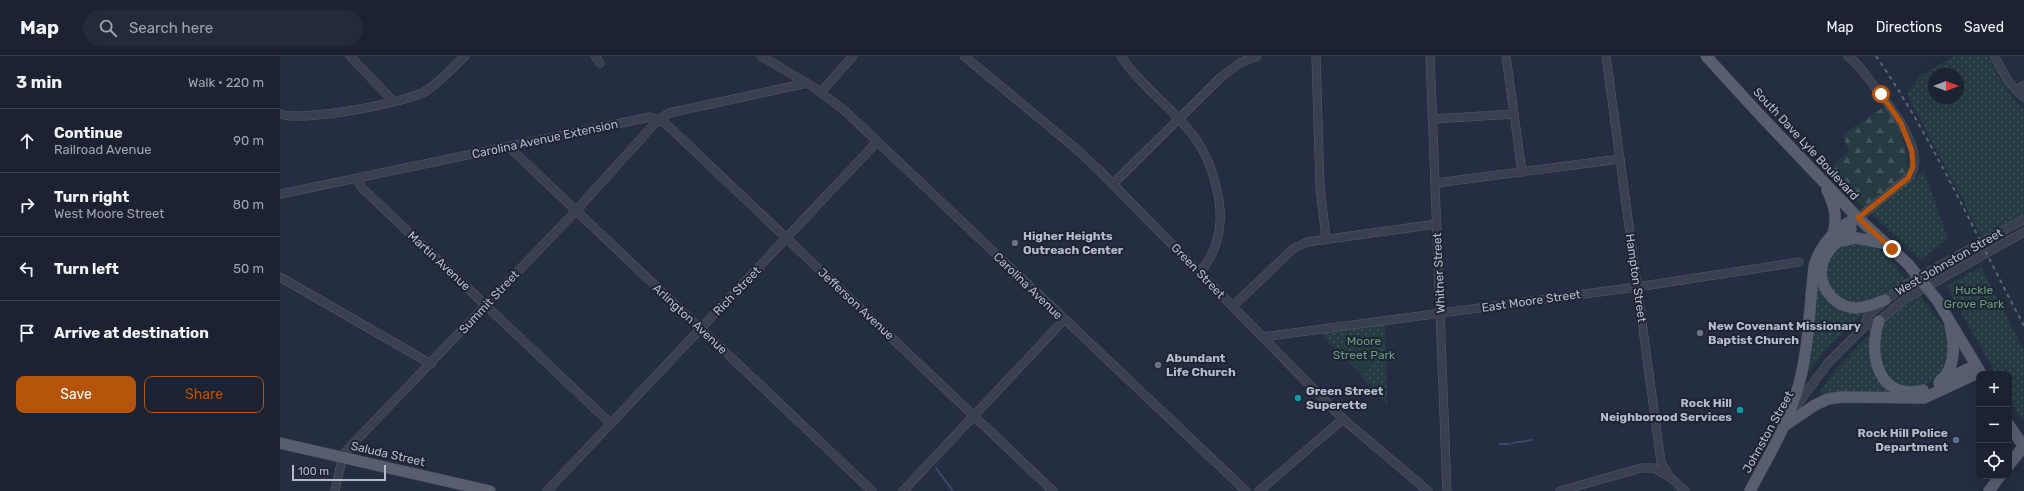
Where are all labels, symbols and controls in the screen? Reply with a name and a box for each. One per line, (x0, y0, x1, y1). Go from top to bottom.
search box (83, 10, 363, 46)
text: Map (20, 16, 59, 39)
icon: search (97, 17, 119, 39)
text: Search here (129, 19, 213, 37)
text: Map (1827, 19, 1854, 36)
text: Directions (1876, 19, 1942, 36)
text: Saved (1964, 19, 2004, 36)
north arrow (1928, 68, 1964, 104)
text: 3 min (16, 72, 62, 92)
text: Walk · 220 m (188, 75, 264, 90)
street label: South Dave Lyle Boulevard (1750, 85, 1862, 203)
route start (1872, 85, 1890, 103)
street label: Carolina Avenue Extension (471, 117, 619, 161)
text: Continue (54, 124, 123, 142)
icon: ahead (16, 130, 38, 152)
text: 90 m (233, 133, 264, 148)
text: Railroad Avenue (54, 142, 152, 157)
text: Turn right (54, 188, 129, 206)
icon: right (16, 194, 38, 216)
text: 80 m (233, 197, 264, 212)
text: West Moore Street (54, 206, 164, 221)
street label: West Johnston Street (1893, 225, 2005, 298)
street label: Martin Avenue (405, 229, 473, 294)
place label: Higher Heights Outreach Center (1023, 229, 1124, 257)
street label: Whitner Street (1430, 232, 1448, 314)
street label: Hampton Street (1623, 233, 1649, 324)
marker: Higher Heights Outreach Center (1010, 238, 1020, 248)
route end (1883, 240, 1901, 258)
street label: Green Street (1168, 241, 1228, 302)
street label: Carolina Avenue (991, 250, 1066, 323)
icon: left (16, 258, 38, 280)
text: Turn left (54, 260, 119, 278)
text: 50 m (233, 261, 264, 276)
street label: Rich Street (710, 264, 764, 318)
street label: Jefferson Avenue (815, 265, 897, 343)
street label: Summit Street (456, 267, 522, 336)
street label: Arlington Avenue (650, 281, 730, 357)
park label: Huckle Grove Park (1944, 283, 2005, 311)
street label: East Moore Street (1481, 287, 1582, 315)
place label: New Covenant Missionary Baptist Church (1708, 319, 1861, 347)
icon: arrive (16, 322, 38, 344)
text: Arrive at destination (54, 324, 209, 342)
marker: New Covenant Missionary Baptist Church (1695, 328, 1705, 338)
park label: Moore Street Park (1333, 334, 1396, 362)
place label: Abundant Life Church (1166, 351, 1236, 379)
marker: Abundant Life Church (1153, 360, 1163, 370)
map controls (1976, 371, 2012, 479)
button: + (1976, 371, 2012, 407)
button: Save (16, 376, 136, 413)
button: Share (144, 376, 264, 413)
place label: Green Street Superette (1306, 384, 1384, 412)
street label: Johnston Street (1740, 388, 1796, 475)
marker: Green Street Superette (1293, 393, 1303, 403)
place label: Rock Hill Neighborood Services (1600, 396, 1732, 424)
marker: Rock Hill Neighborood Services (1735, 405, 1745, 415)
button: − (1976, 407, 2012, 443)
place label: Rock Hill Police Department (1858, 426, 1948, 454)
marker: Rock Hill Police Department (1951, 435, 1961, 445)
street label: Saluda Street (350, 439, 427, 469)
button: locate (1976, 443, 2012, 479)
scale bar (292, 463, 386, 482)
text: 100 m (298, 465, 329, 478)

